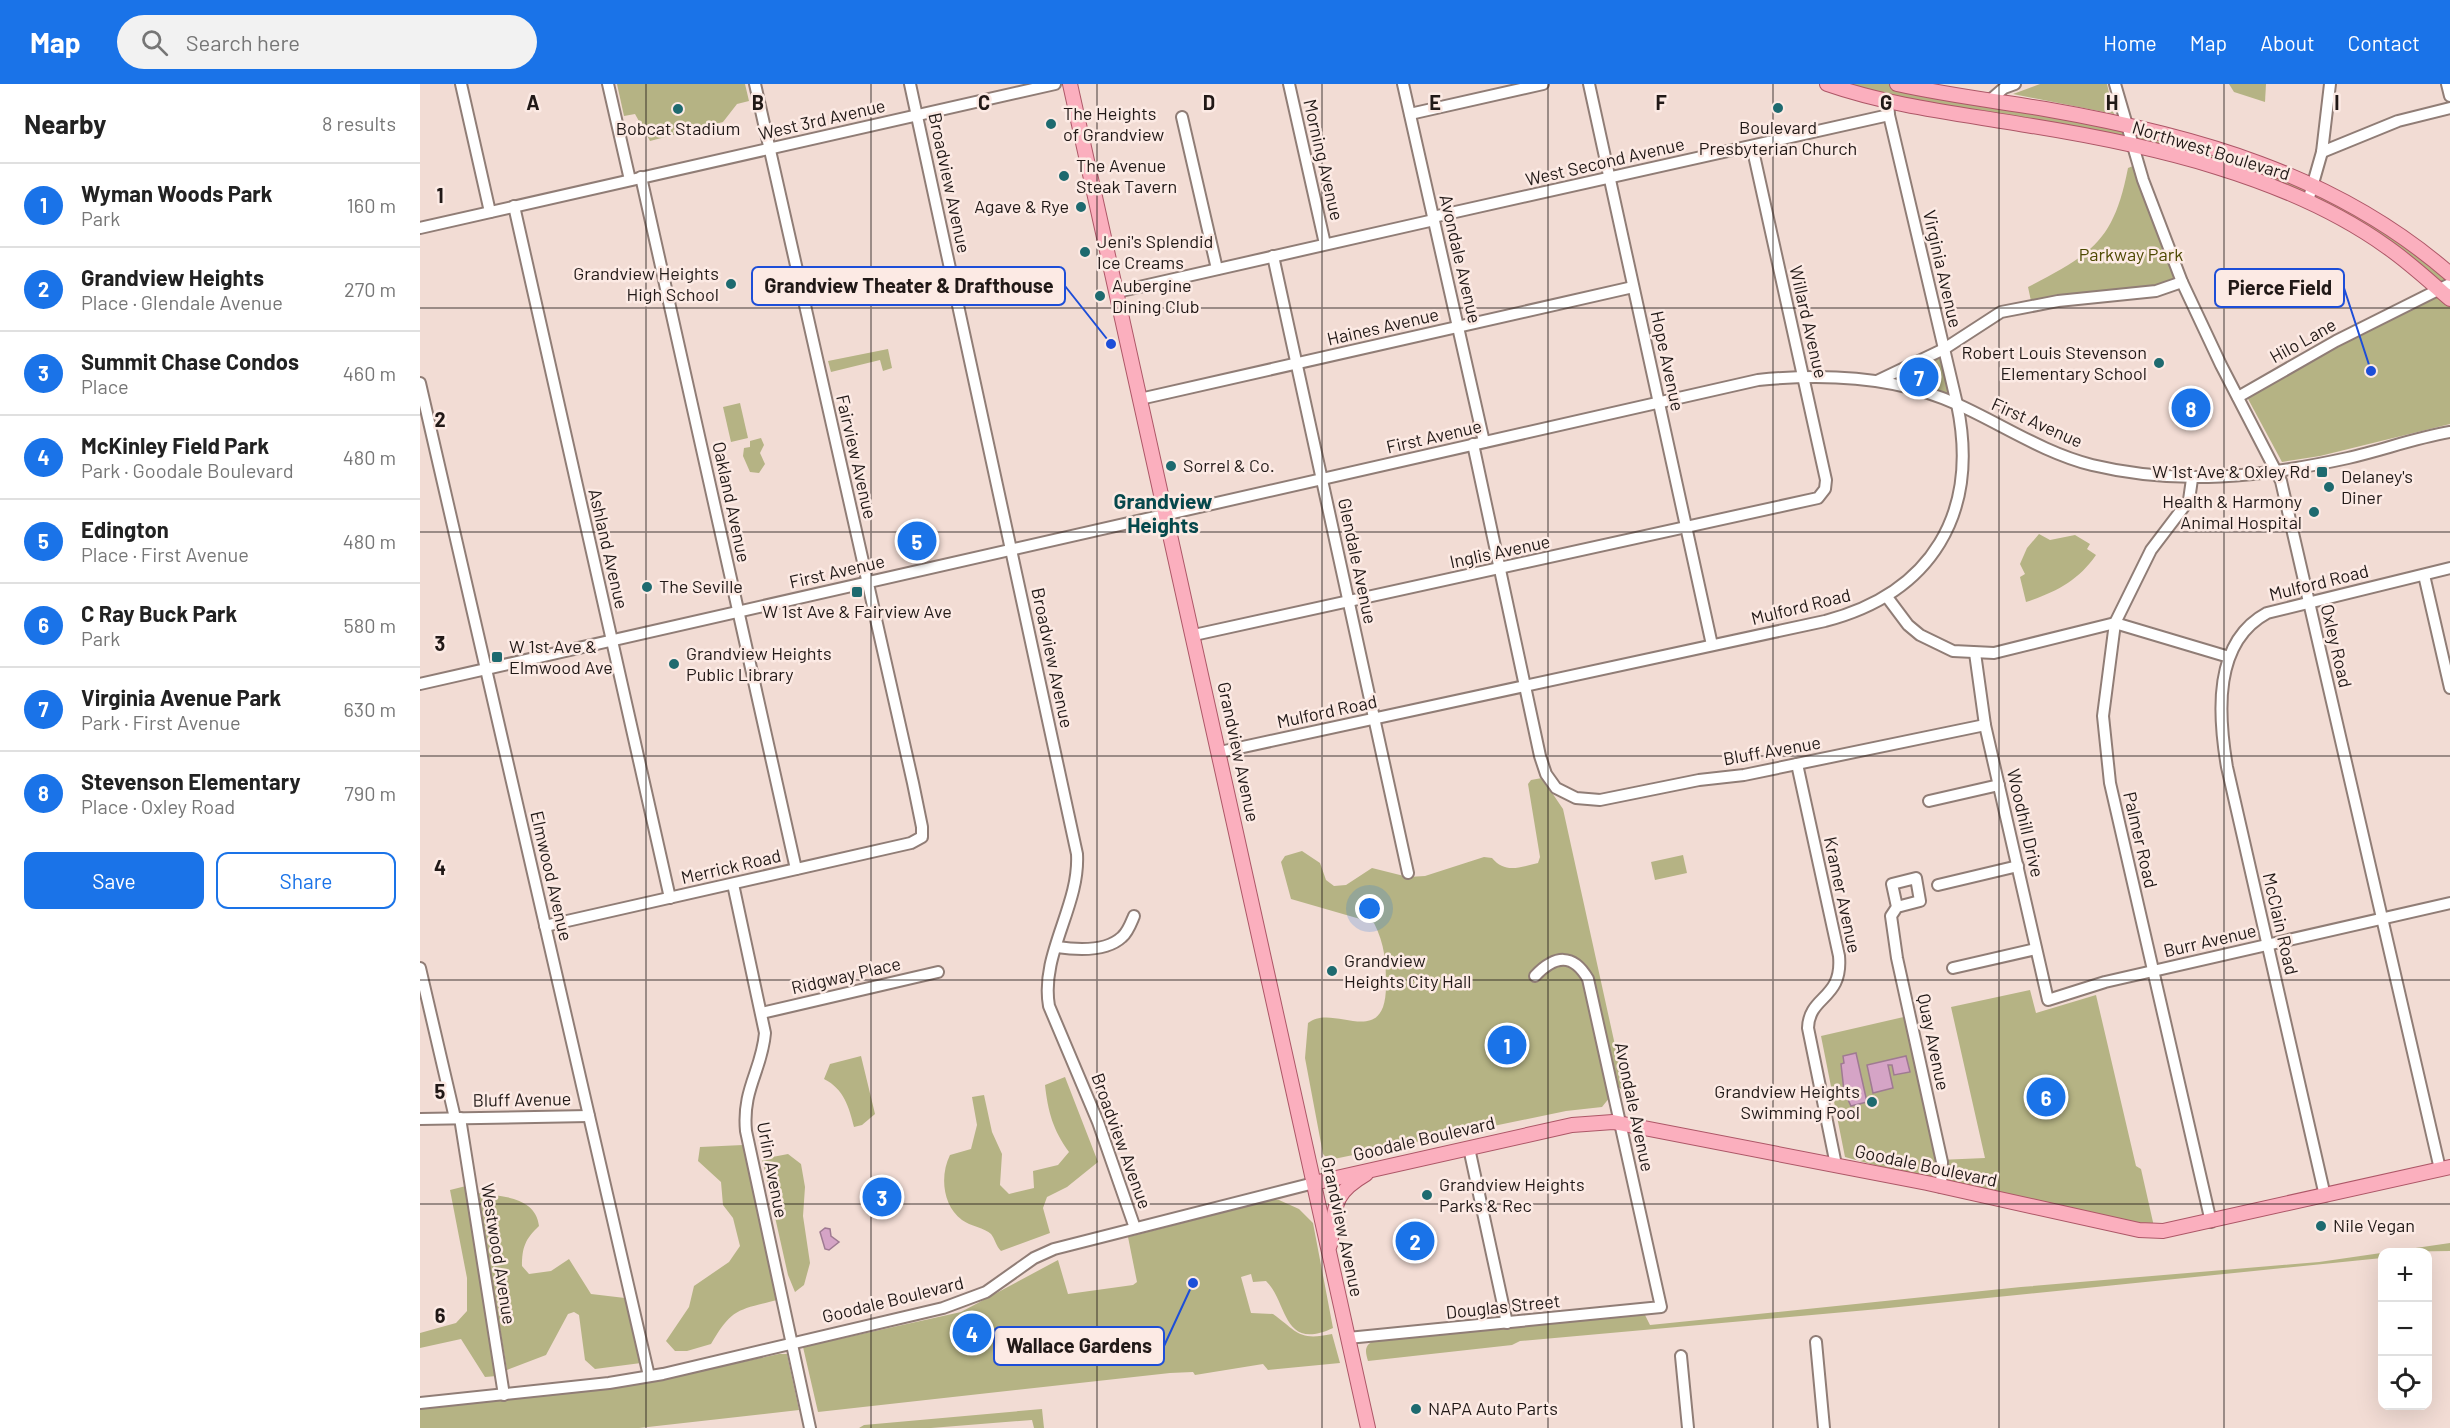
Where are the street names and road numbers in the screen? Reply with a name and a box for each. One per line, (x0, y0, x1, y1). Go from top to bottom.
street label: West 3rd Avenue (756, 94, 887, 144)
street label: Morning Avenue (1299, 97, 1349, 223)
street label: Broadview Avenue (924, 111, 976, 255)
street label: Northwest Boulevard (2130, 116, 2293, 185)
street label: West Second Avenue (1523, 132, 1686, 190)
street label: Avondale Avenue (1435, 192, 1486, 325)
street label: Virginia Avenue (1919, 208, 1967, 330)
street label: Willard Avenue (1785, 263, 1833, 380)
street label: Haines Avenue (1325, 302, 1441, 350)
street label: Hope Avenue (1647, 309, 1689, 413)
street label: Hilo Lane (2265, 313, 2340, 367)
street label: First Avenue (1988, 392, 2086, 452)
street label: Fairview Avenue (832, 393, 882, 521)
street label: First Avenue (1384, 414, 1484, 458)
street label: Oakland Avenue (708, 439, 756, 564)
street label: Ashland Avenue (584, 486, 634, 611)
street label: Glendale Avenue (1334, 496, 1382, 626)
street label: Inglis Avenue (1448, 530, 1552, 572)
street label: First Avenue (787, 549, 887, 593)
street label: Mulford Road (2267, 559, 2371, 605)
street label: Mulford Road (1749, 583, 1853, 629)
street label: Broadview Avenue (1027, 586, 1079, 730)
street label: Oxley Road (2317, 602, 2357, 690)
street label: Grandview Avenue (1213, 680, 1265, 824)
street label: Mulford Road (1275, 690, 1379, 732)
street label: Bluff Avenue (1721, 731, 1822, 769)
street label: Woodhill Drive (2003, 766, 2049, 879)
street label: Palmer Road (2119, 789, 2163, 890)
street label: Elmwood Avenue (526, 809, 578, 943)
street label: Kramer Avenue (1820, 835, 1866, 955)
street label: Merrick Road (679, 844, 783, 888)
street label: McClain Road (2259, 871, 2303, 977)
street label: Burr Avenue (2161, 919, 2258, 961)
street label: Ridgway Place (789, 952, 903, 998)
street label: Quay Avenue (1913, 991, 1955, 1092)
street label: Avondale Avenue (1611, 1040, 1659, 1173)
street label: Broadview Avenue (1087, 1070, 1157, 1212)
street label: Bluff Avenue (472, 1087, 572, 1111)
street label: Goodale Boulevard (1351, 1111, 1497, 1165)
street label: Urlin Avenue (753, 1120, 793, 1220)
street label: Goodale Boulevard (1853, 1139, 1999, 1191)
street label: Grandview Avenue (1317, 1155, 1369, 1299)
street label: Westwood Avenue (477, 1182, 521, 1326)
street label: Goodale Boulevard (820, 1271, 966, 1327)
street label: Douglas Street (1445, 1289, 1561, 1323)

